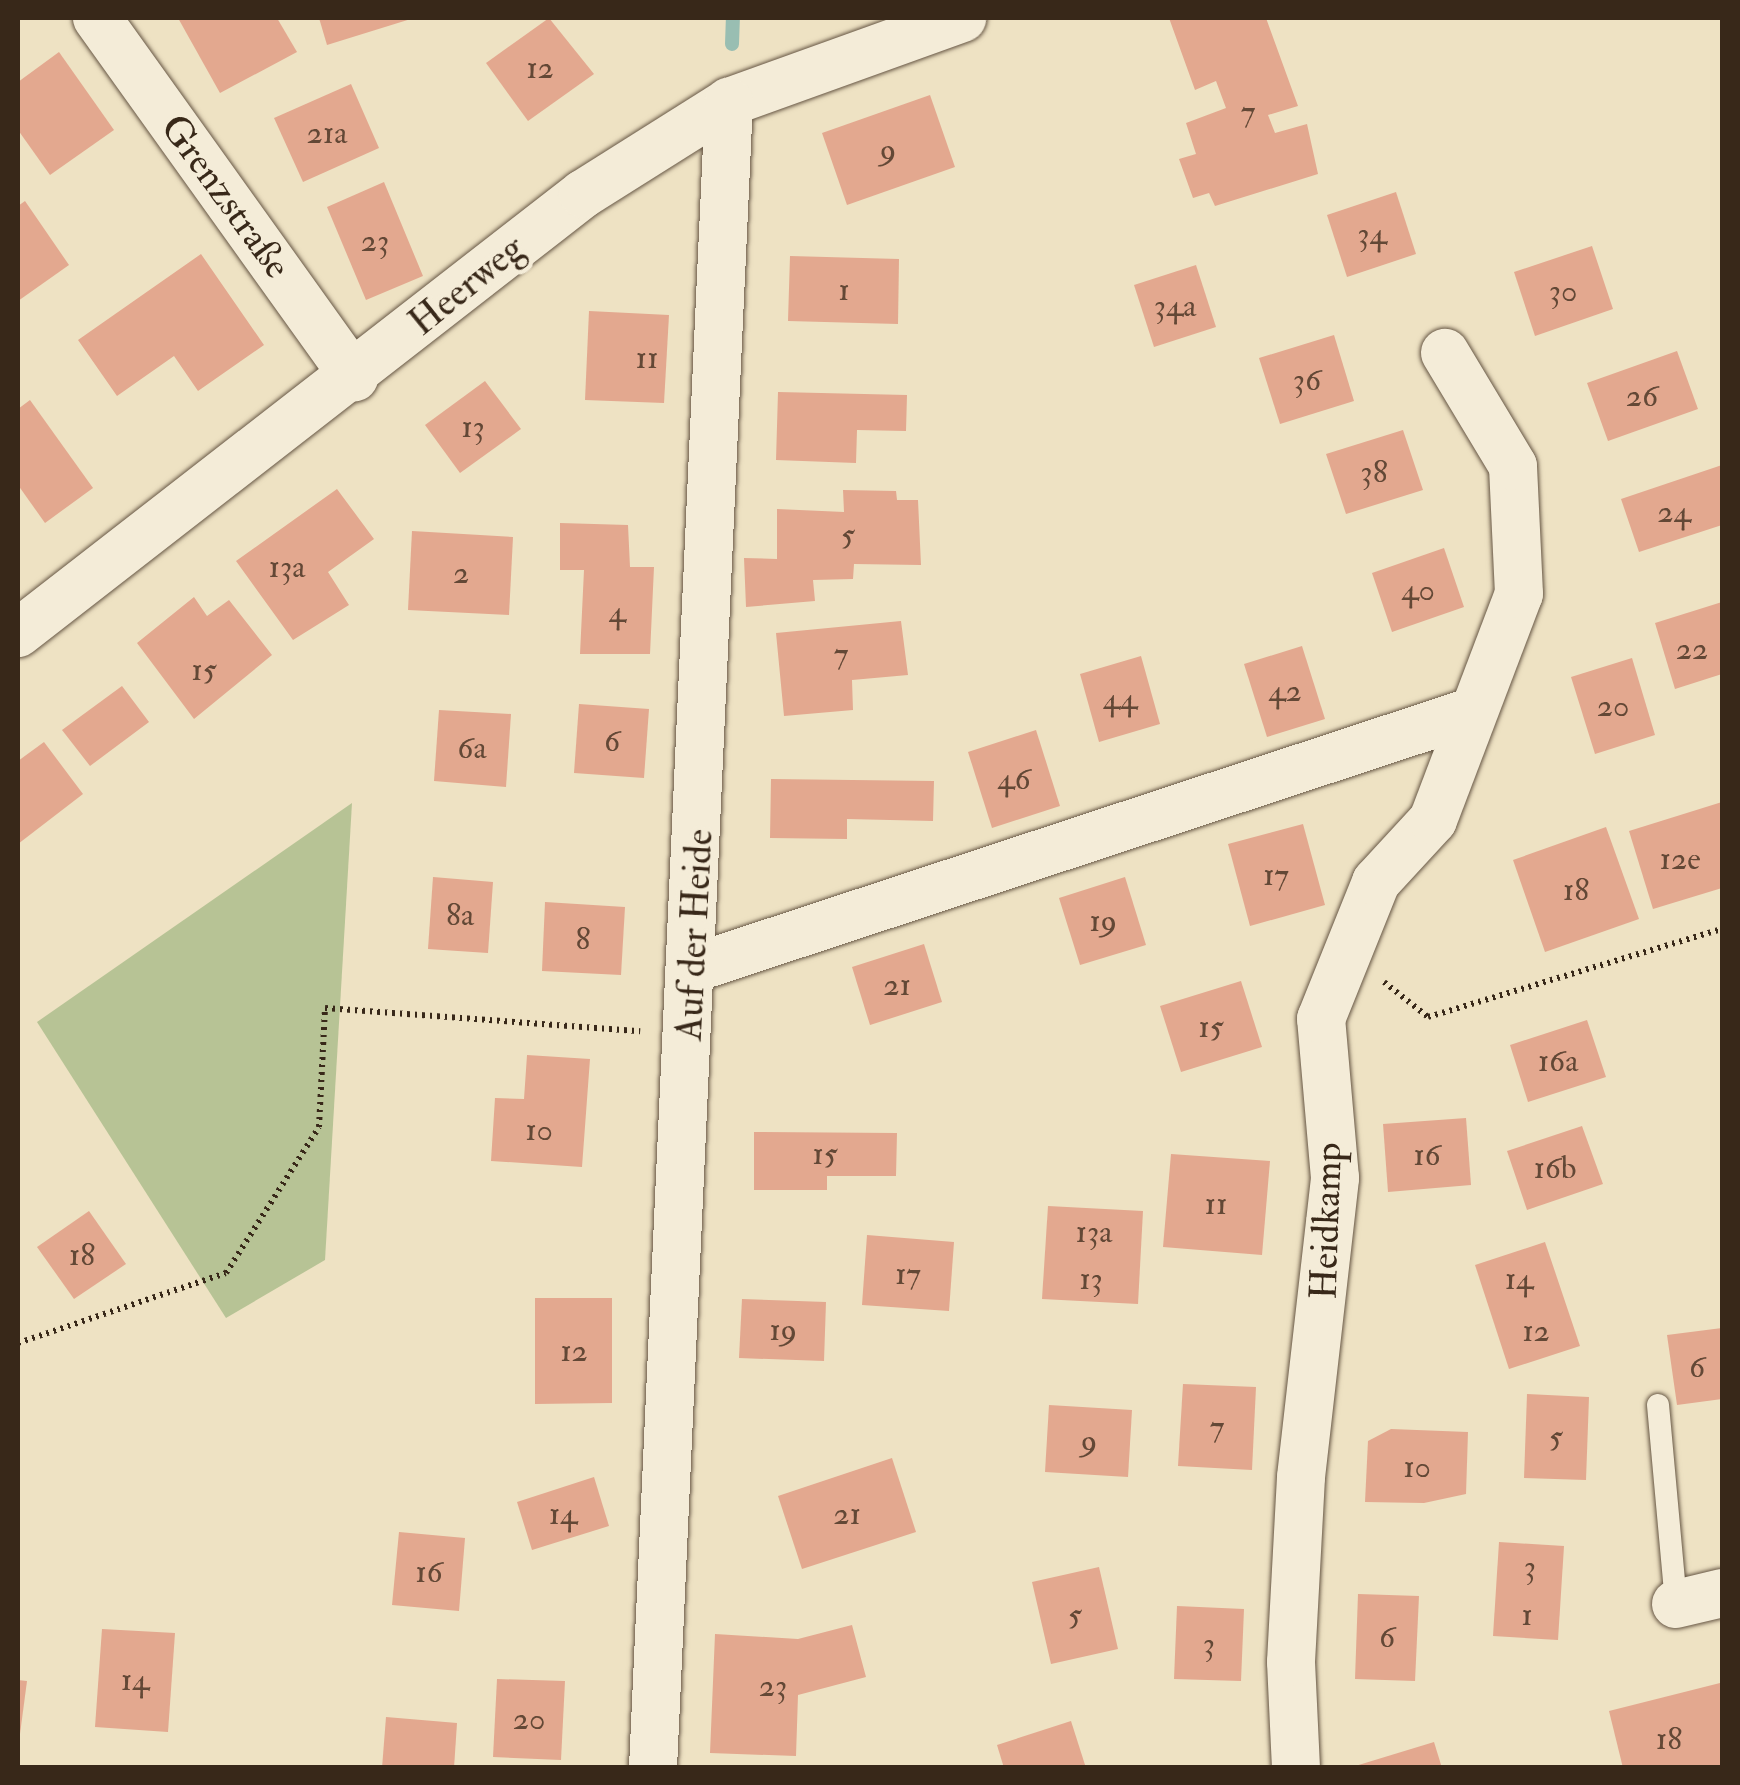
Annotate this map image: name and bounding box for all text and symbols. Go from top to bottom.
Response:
house number: 12 [526,49,554,87]
house number: 7 [1241,93,1255,131]
street label: Grenzstraße [150,106,300,288]
house number: 21a [307,114,347,152]
house number: 9 [880,131,896,169]
house number: 34 [1357,215,1387,253]
house number: 23 [361,222,389,260]
street label: Heerweg [400,226,534,346]
house number: 1 [838,271,850,309]
house number: 30 [1549,272,1577,310]
house number: 34a [1154,287,1196,325]
house number: 11 [636,339,658,377]
house number: 36 [1293,361,1321,399]
house number: 26 [1626,377,1658,415]
house number: 13 [461,408,485,446]
house number: 38 [1360,453,1388,491]
house number: 24 [1657,493,1691,531]
house number: 5 [841,516,855,554]
house number: 13a [269,548,305,586]
house number: 2 [453,554,469,592]
house number: 40 [1401,571,1435,609]
house number: 4 [608,593,626,631]
house number: 22 [1676,630,1708,668]
house number: 7 [834,635,848,673]
house number: 15 [191,651,217,689]
house number: 42 [1268,672,1302,710]
house number: 44 [1103,680,1137,718]
house number: 20 [1597,687,1629,725]
house number: 6 [604,722,620,760]
house number: 6a [457,729,487,767]
house number: 46 [997,760,1031,798]
street label: Auf der Heide [667,828,723,1042]
house number: 12e [1659,840,1701,878]
house number: 17 [1263,856,1289,894]
house number: 18 [1563,871,1589,909]
house number: 8a [446,896,474,934]
house number: 19 [1089,902,1117,940]
house number: 8 [575,920,591,958]
house number: 21 [883,966,911,1004]
house number: 15 [1198,1008,1224,1046]
house number: 16a [1538,1042,1578,1080]
house number: 10 [525,1111,553,1149]
house number: 15 [812,1135,838,1173]
house number: 16 [1413,1136,1441,1174]
street label: Heidkamp [1301,1142,1353,1300]
house number: 16b [1533,1149,1577,1187]
house number: 11 [1205,1185,1227,1223]
house number: 13a [1076,1213,1112,1251]
house number: 18 [69,1236,95,1274]
house number: 17 [895,1255,921,1293]
house number: 13 [1079,1260,1103,1298]
house number: 14 [1505,1260,1533,1298]
house number: 19 [769,1311,797,1349]
house number: 12 [1522,1312,1550,1350]
house number: 12 [560,1332,588,1370]
house number: 6 [1689,1348,1705,1386]
house number: 7 [1210,1408,1224,1446]
house number: 5 [1549,1418,1563,1456]
house number: 9 [1081,1422,1097,1460]
house number: 10 [1403,1448,1431,1486]
house number: 14 [549,1495,577,1533]
house number: 21 [833,1495,861,1533]
house number: 3 [1524,1548,1536,1586]
house number: 16 [415,1553,443,1591]
house number: 5 [1068,1596,1082,1634]
house number: 1 [1521,1596,1533,1634]
house number: 6 [1379,1618,1395,1656]
house number: 3 [1203,1625,1215,1663]
house number: 14 [121,1661,149,1699]
house number: 23 [759,1667,787,1705]
house number: 20 [513,1700,545,1738]
house number: 18 [1656,1720,1682,1758]

